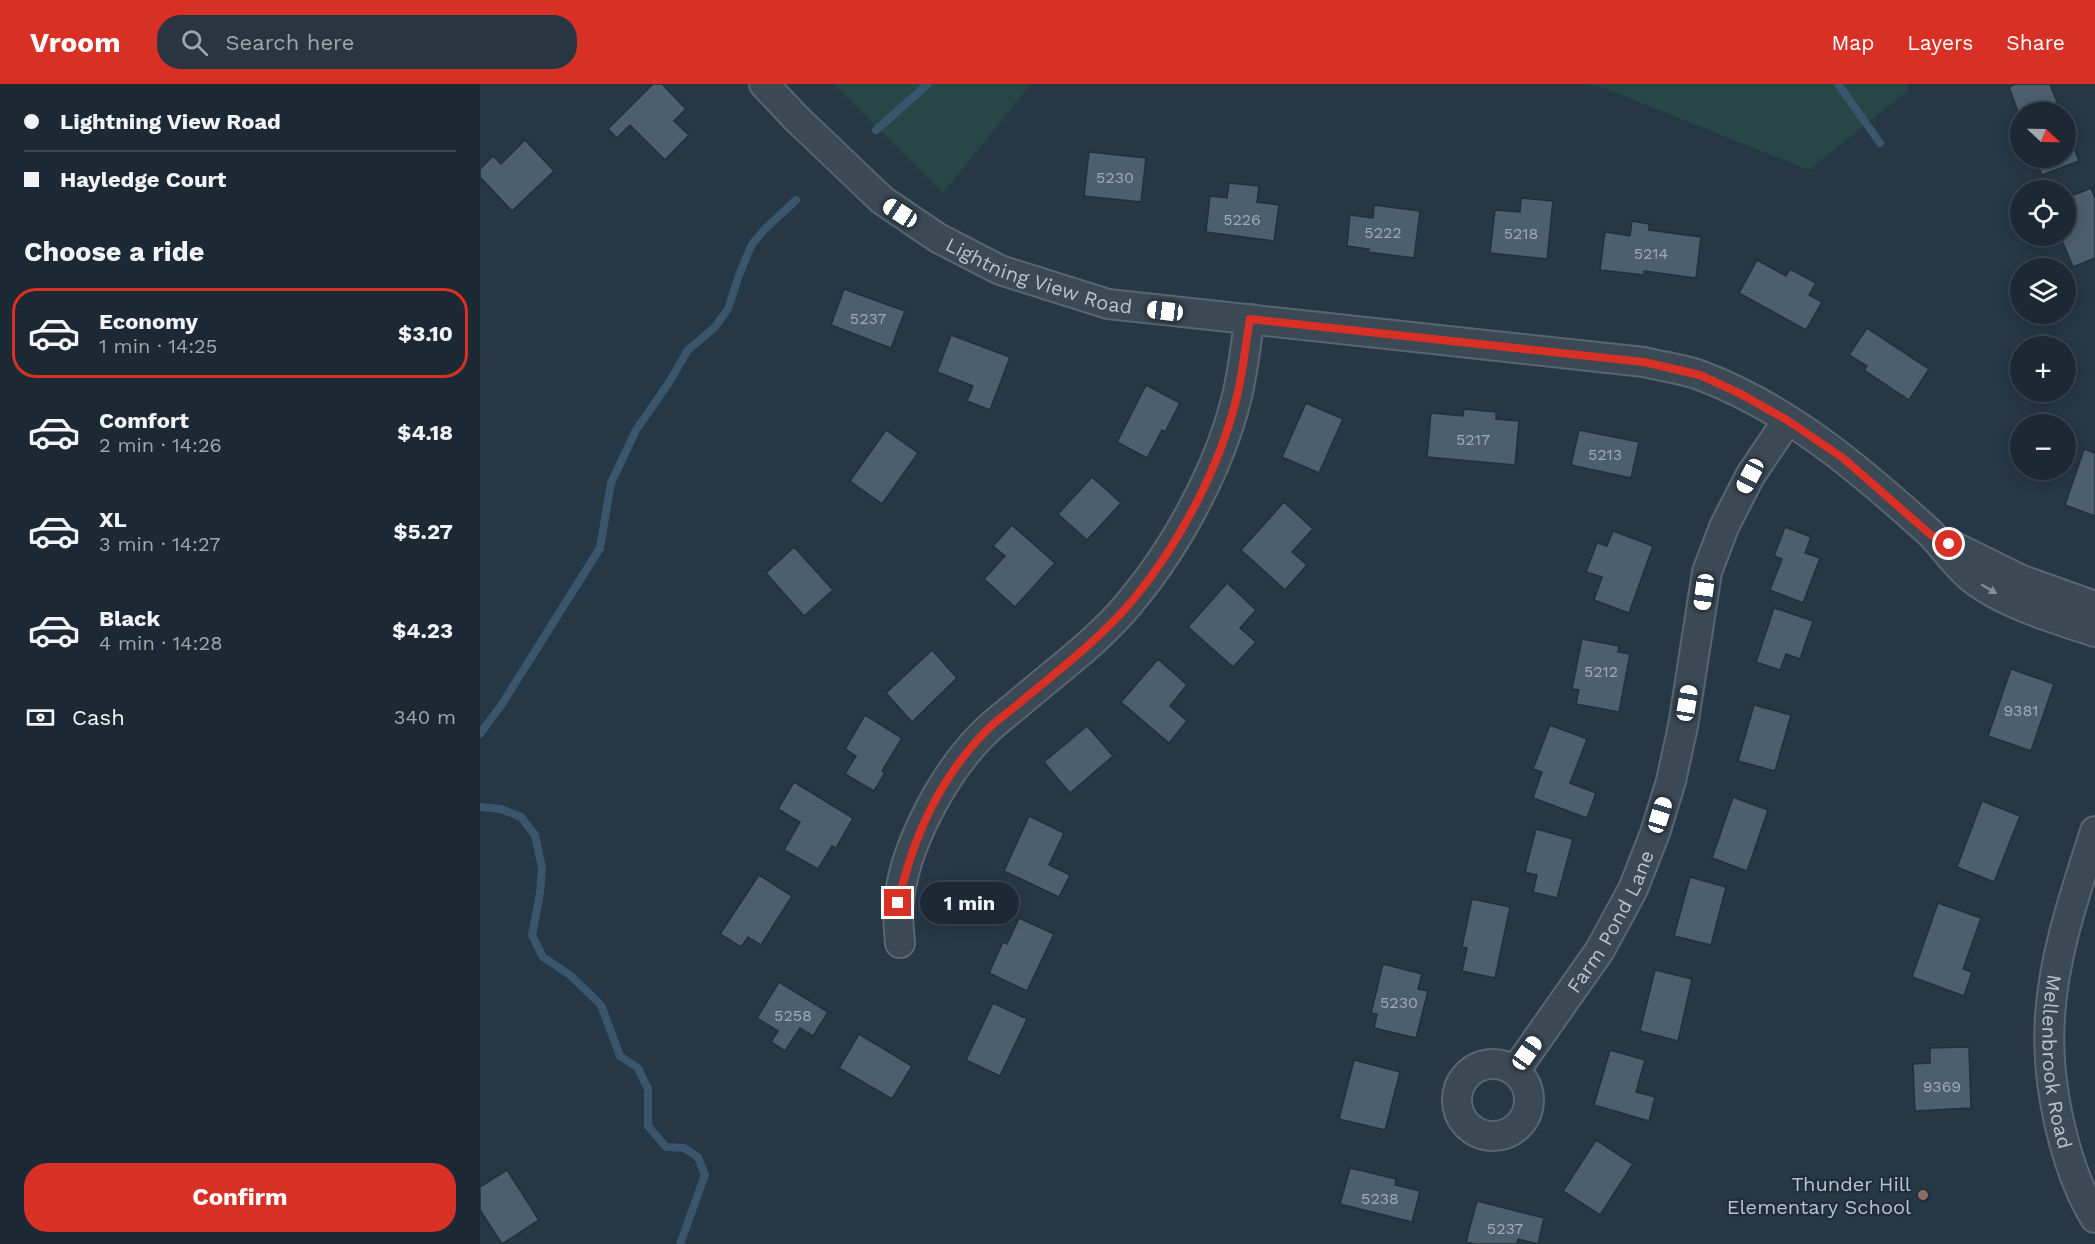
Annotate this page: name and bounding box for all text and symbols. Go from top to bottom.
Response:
search box [157,15,577,69]
text: Vroom [30,26,121,59]
icon: search [178,26,211,59]
text: Search here [226,30,354,55]
text: Map [1831,30,1874,55]
text: Layers [1907,30,1973,55]
text: Share [2006,30,2065,55]
north arrow [2010,102,2076,168]
map controls [2010,102,2076,480]
text: Lightning View Road [60,109,281,134]
text: Hayledge Court [60,167,226,192]
house number: 5230 [1096,168,1134,187]
button: locate [2010,180,2076,246]
car [880,196,920,230]
house number: 5226 [1223,210,1261,229]
house number: 5222 [1364,223,1402,242]
house number: 5218 [1504,224,1538,243]
street label: Lightning View Road [942,232,1133,319]
text: Choose a ride [24,236,204,268]
house number: 5214 [1634,244,1669,263]
button: layers [2010,258,2076,324]
car [1146,300,1184,322]
icon: car [27,306,81,360]
text: Economy [99,309,198,334]
house number: 5237 [850,309,886,328]
text: $3.10 [398,321,453,346]
text: 1 min · 14:25 [99,334,217,358]
button: + [2010,336,2076,402]
icon: car [27,405,81,459]
text: Comfort [99,408,189,433]
button: − [2010,414,2076,480]
text: $4.18 [397,420,453,445]
house number: 5217 [1456,430,1490,449]
text: 2 min · 14:26 [99,433,222,457]
house number: 5213 [1588,445,1622,464]
car [1734,456,1766,496]
icon: car [27,504,81,558]
text: XL [99,507,127,532]
text: $5.27 [394,519,453,544]
route start [1935,530,1962,557]
text: 3 min · 14:27 [99,532,220,556]
car [1693,573,1715,611]
one-way arrow [1981,584,1998,594]
icon: car [27,603,81,657]
text: Black [99,606,160,631]
text: $4.23 [392,618,453,643]
text: 4 min · 14:28 [99,631,222,655]
house number: 5212 [1584,662,1618,681]
car [1675,684,1699,722]
icon: cash [24,701,57,734]
house number: 9381 [2004,701,2038,720]
text: Cash [72,705,125,730]
text: 340 m [394,705,456,729]
car [1646,795,1674,835]
street label: Farm Pond Lane [1562,847,1659,998]
callout: 1 min [919,882,1018,924]
route end [884,889,911,916]
text: 1 min [944,891,995,915]
street label: Mellenbrook Road [2037,973,2077,1151]
house number: 5230 [1380,993,1418,1012]
house number: 5258 [774,1006,812,1025]
car [1509,1033,1545,1073]
house number: 9369 [1923,1077,1961,1096]
button: Confirm [24,1163,456,1232]
place label: Thunder Hill Elementary School [1727,1172,1911,1219]
marker: Thunder Hill Elementary School [1916,1188,1930,1202]
house number: 5238 [1361,1189,1399,1208]
house number: 5237 [1487,1219,1523,1238]

